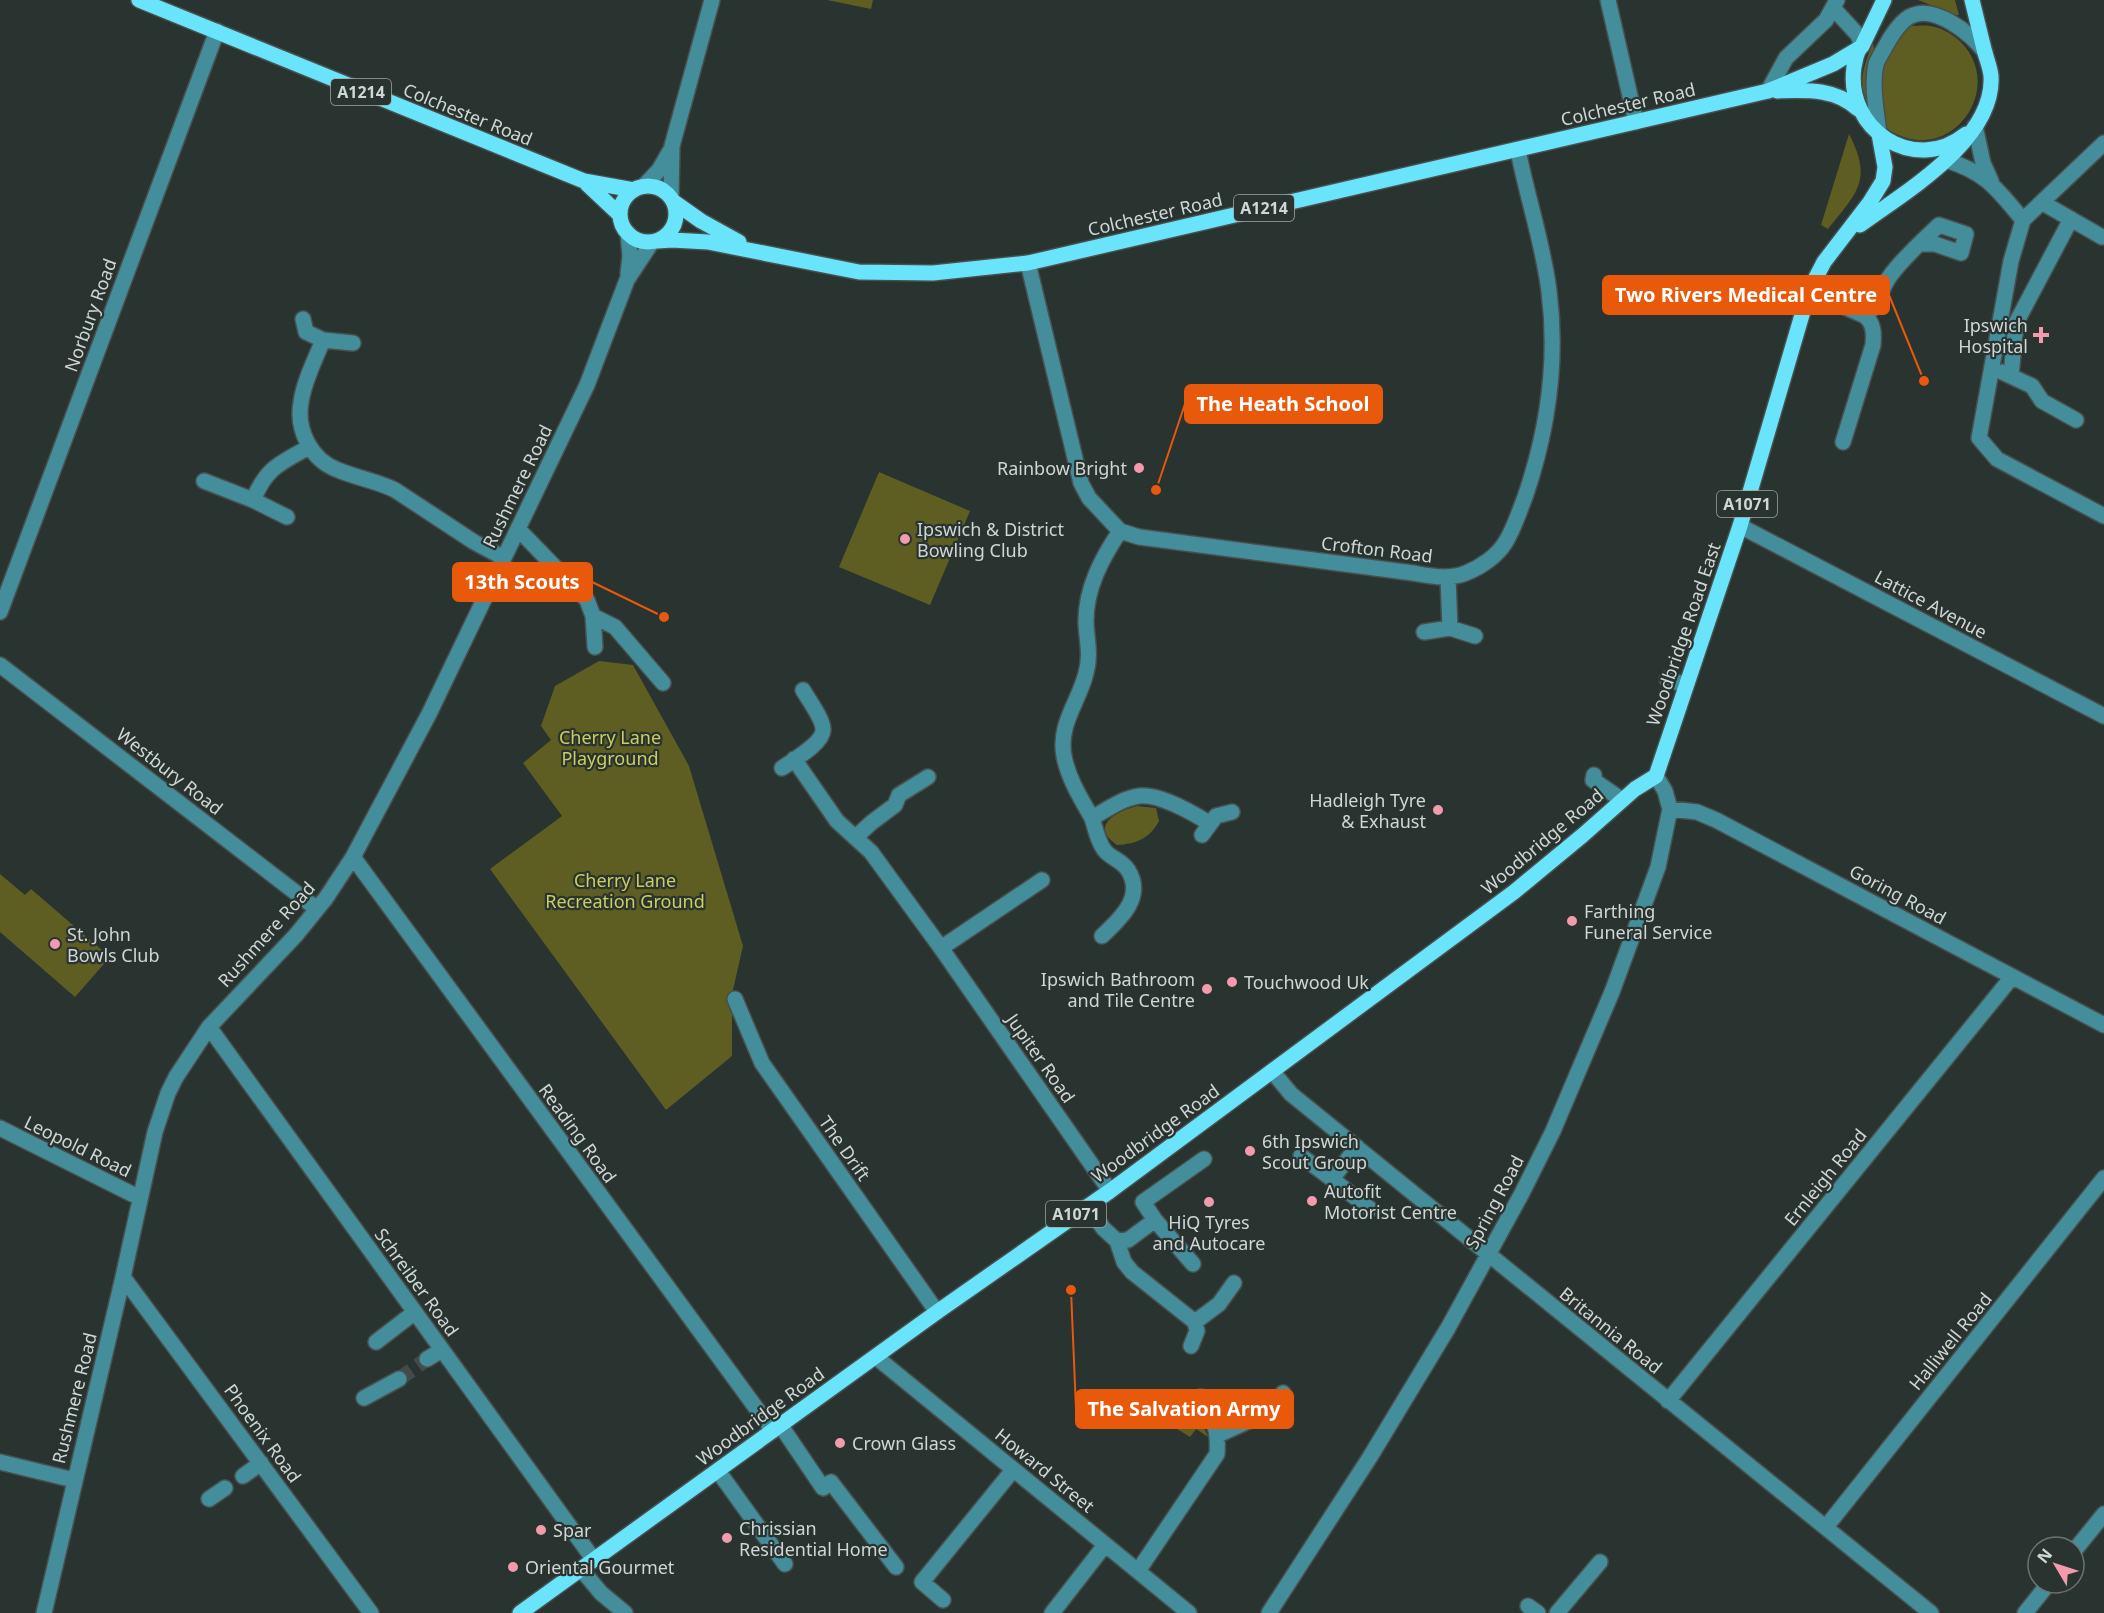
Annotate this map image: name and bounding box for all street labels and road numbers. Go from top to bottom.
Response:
street label: Colchester Road [400,77,536,151]
street label: Colchester Road [1558,77,1698,131]
road number: A1214 [331,79,391,105]
street label: Colchester Road [1085,187,1225,241]
road number: A1214 [1234,195,1294,221]
street label: Norbury Road [58,255,122,375]
street label: Rushmere Road [477,420,557,552]
road number: A1071 [1717,491,1777,517]
street label: Crofton Road [1320,530,1434,568]
street label: Woodbridge Road East [1640,539,1726,729]
street label: Lattice Avenue [1871,564,1991,644]
street label: Westbury Road [112,722,228,820]
street label: Woodbridge Road [1476,783,1608,899]
street label: Goring Road [1845,858,1951,930]
street label: Rushmere Road [212,876,320,992]
street label: Jupiter Road [1000,1007,1081,1107]
street label: Reading Road [534,1078,622,1188]
street label: Woodbridge Road [1086,1078,1224,1188]
street label: Leopold Road [21,1110,135,1182]
street label: The Drift [814,1111,876,1186]
street label: Ernleigh Road [1779,1124,1871,1230]
street label: Spring Road [1459,1151,1529,1253]
road number: A1071 [1046,1201,1106,1227]
street label: Schreiber Road [370,1223,464,1341]
street label: Britannia Road [1555,1281,1667,1379]
street label: Halliwell Road [1903,1287,1997,1395]
street label: Rushmere Road [46,1330,102,1466]
street label: Woodbridge Road [691,1361,829,1471]
street label: Phoenix Road [219,1379,307,1487]
street label: Howard Street [990,1423,1100,1518]

